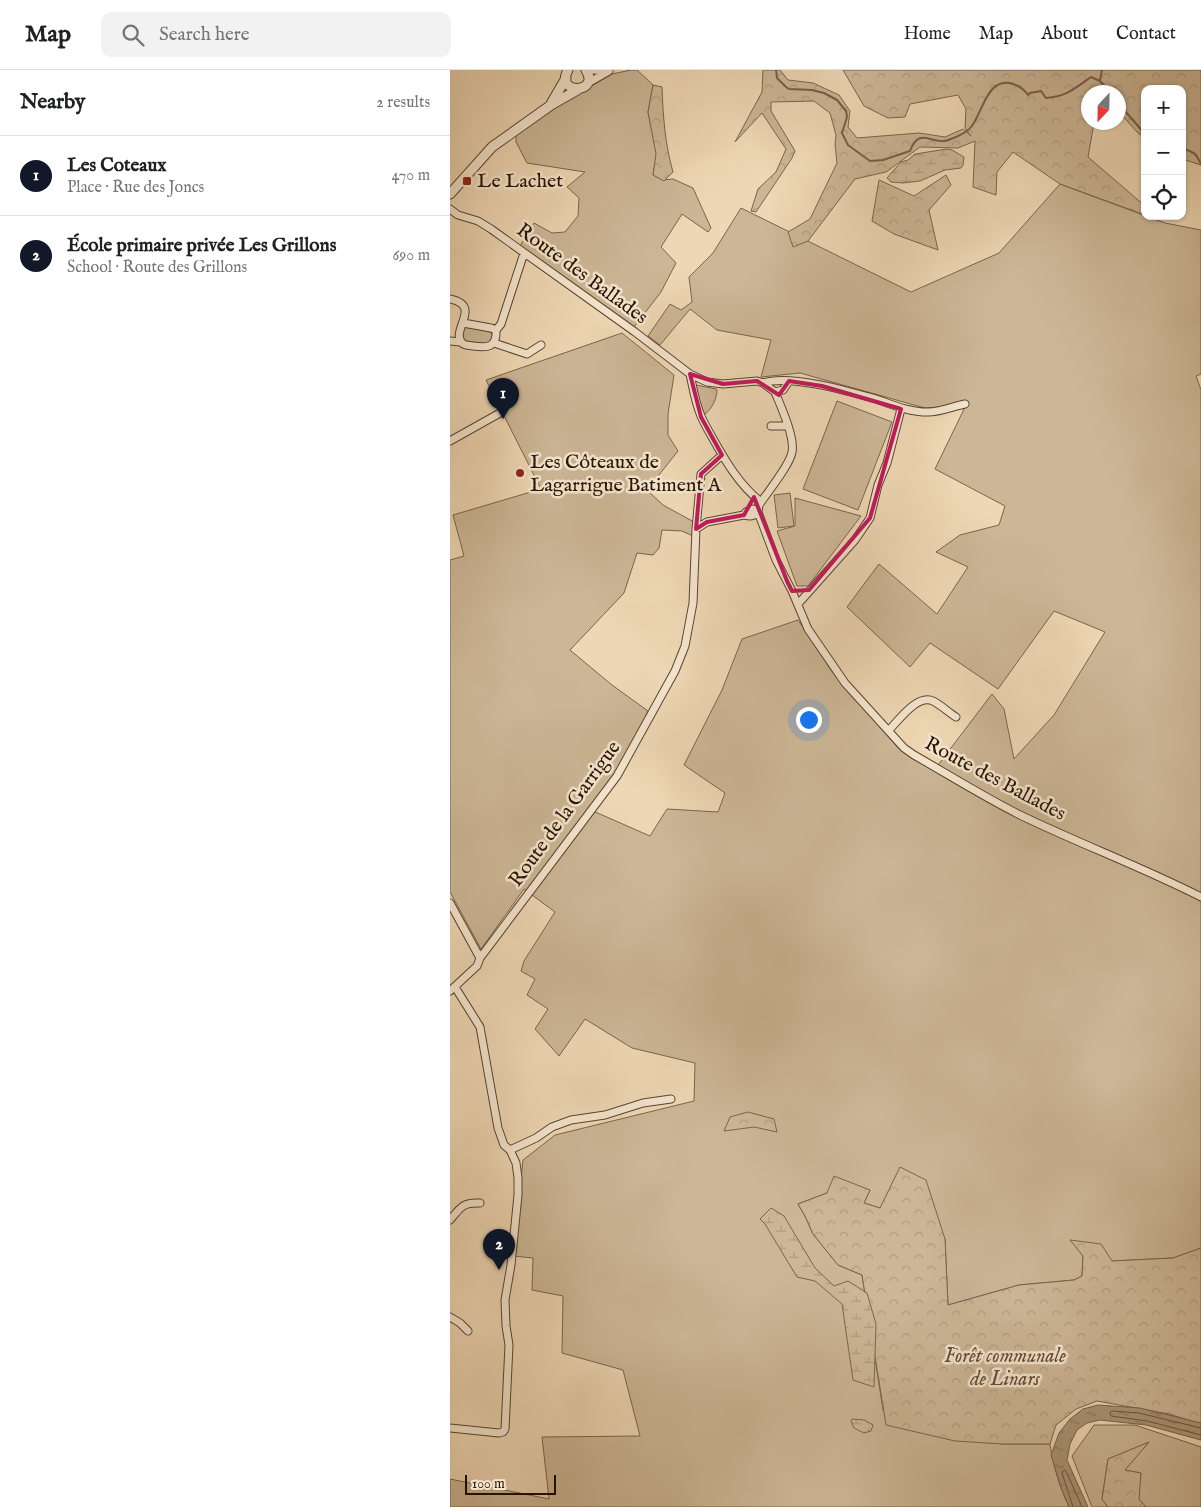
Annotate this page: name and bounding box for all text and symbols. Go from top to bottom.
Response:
search box [101,12,451,57]
text: Map [25,19,71,50]
icon: search [119,21,147,49]
text: Search here [159,23,250,47]
text: Home [904,23,951,46]
text: Map [979,23,1013,46]
text: About [1041,23,1088,46]
text: Contact [1116,23,1176,46]
north arrow [1081,85,1126,130]
map controls [1141,85,1186,220]
button: + [1141,85,1186,130]
text: Nearby [20,89,85,116]
text: 2 results [376,93,430,113]
button: − [1141,130,1186,175]
text: Les Coteaux [67,154,167,178]
text: 1 [33,166,39,186]
text: 470 m [391,166,430,186]
place label: Le Lachet [477,169,563,194]
marker: Le Lachet [461,175,473,187]
button: locate [1141,175,1186,220]
text: Place · Rue des Joncs [67,178,204,198]
street label: Route des Ballades [511,218,653,330]
text: École primaire privée Les Grillons [67,234,336,258]
text: 2 [32,246,40,266]
text: 690 m [393,246,430,266]
text: School · Route des Grillons [67,258,247,278]
pin: 1 [487,378,519,419]
place label: Les Côteaux de Lagarrigue Batiment A [530,450,722,498]
marker: Les Côteaux de Lagarrigue Batiment A [514,467,526,479]
your location [796,707,822,733]
street label: Route des Ballades [920,731,1070,827]
street label: Route de la Garrigue [504,736,626,892]
pin: 2 [483,1229,515,1270]
park label: Forêt communale de Linars [944,1344,1066,1392]
scale bar [465,1472,556,1495]
text: 100 m [472,1475,505,1493]

